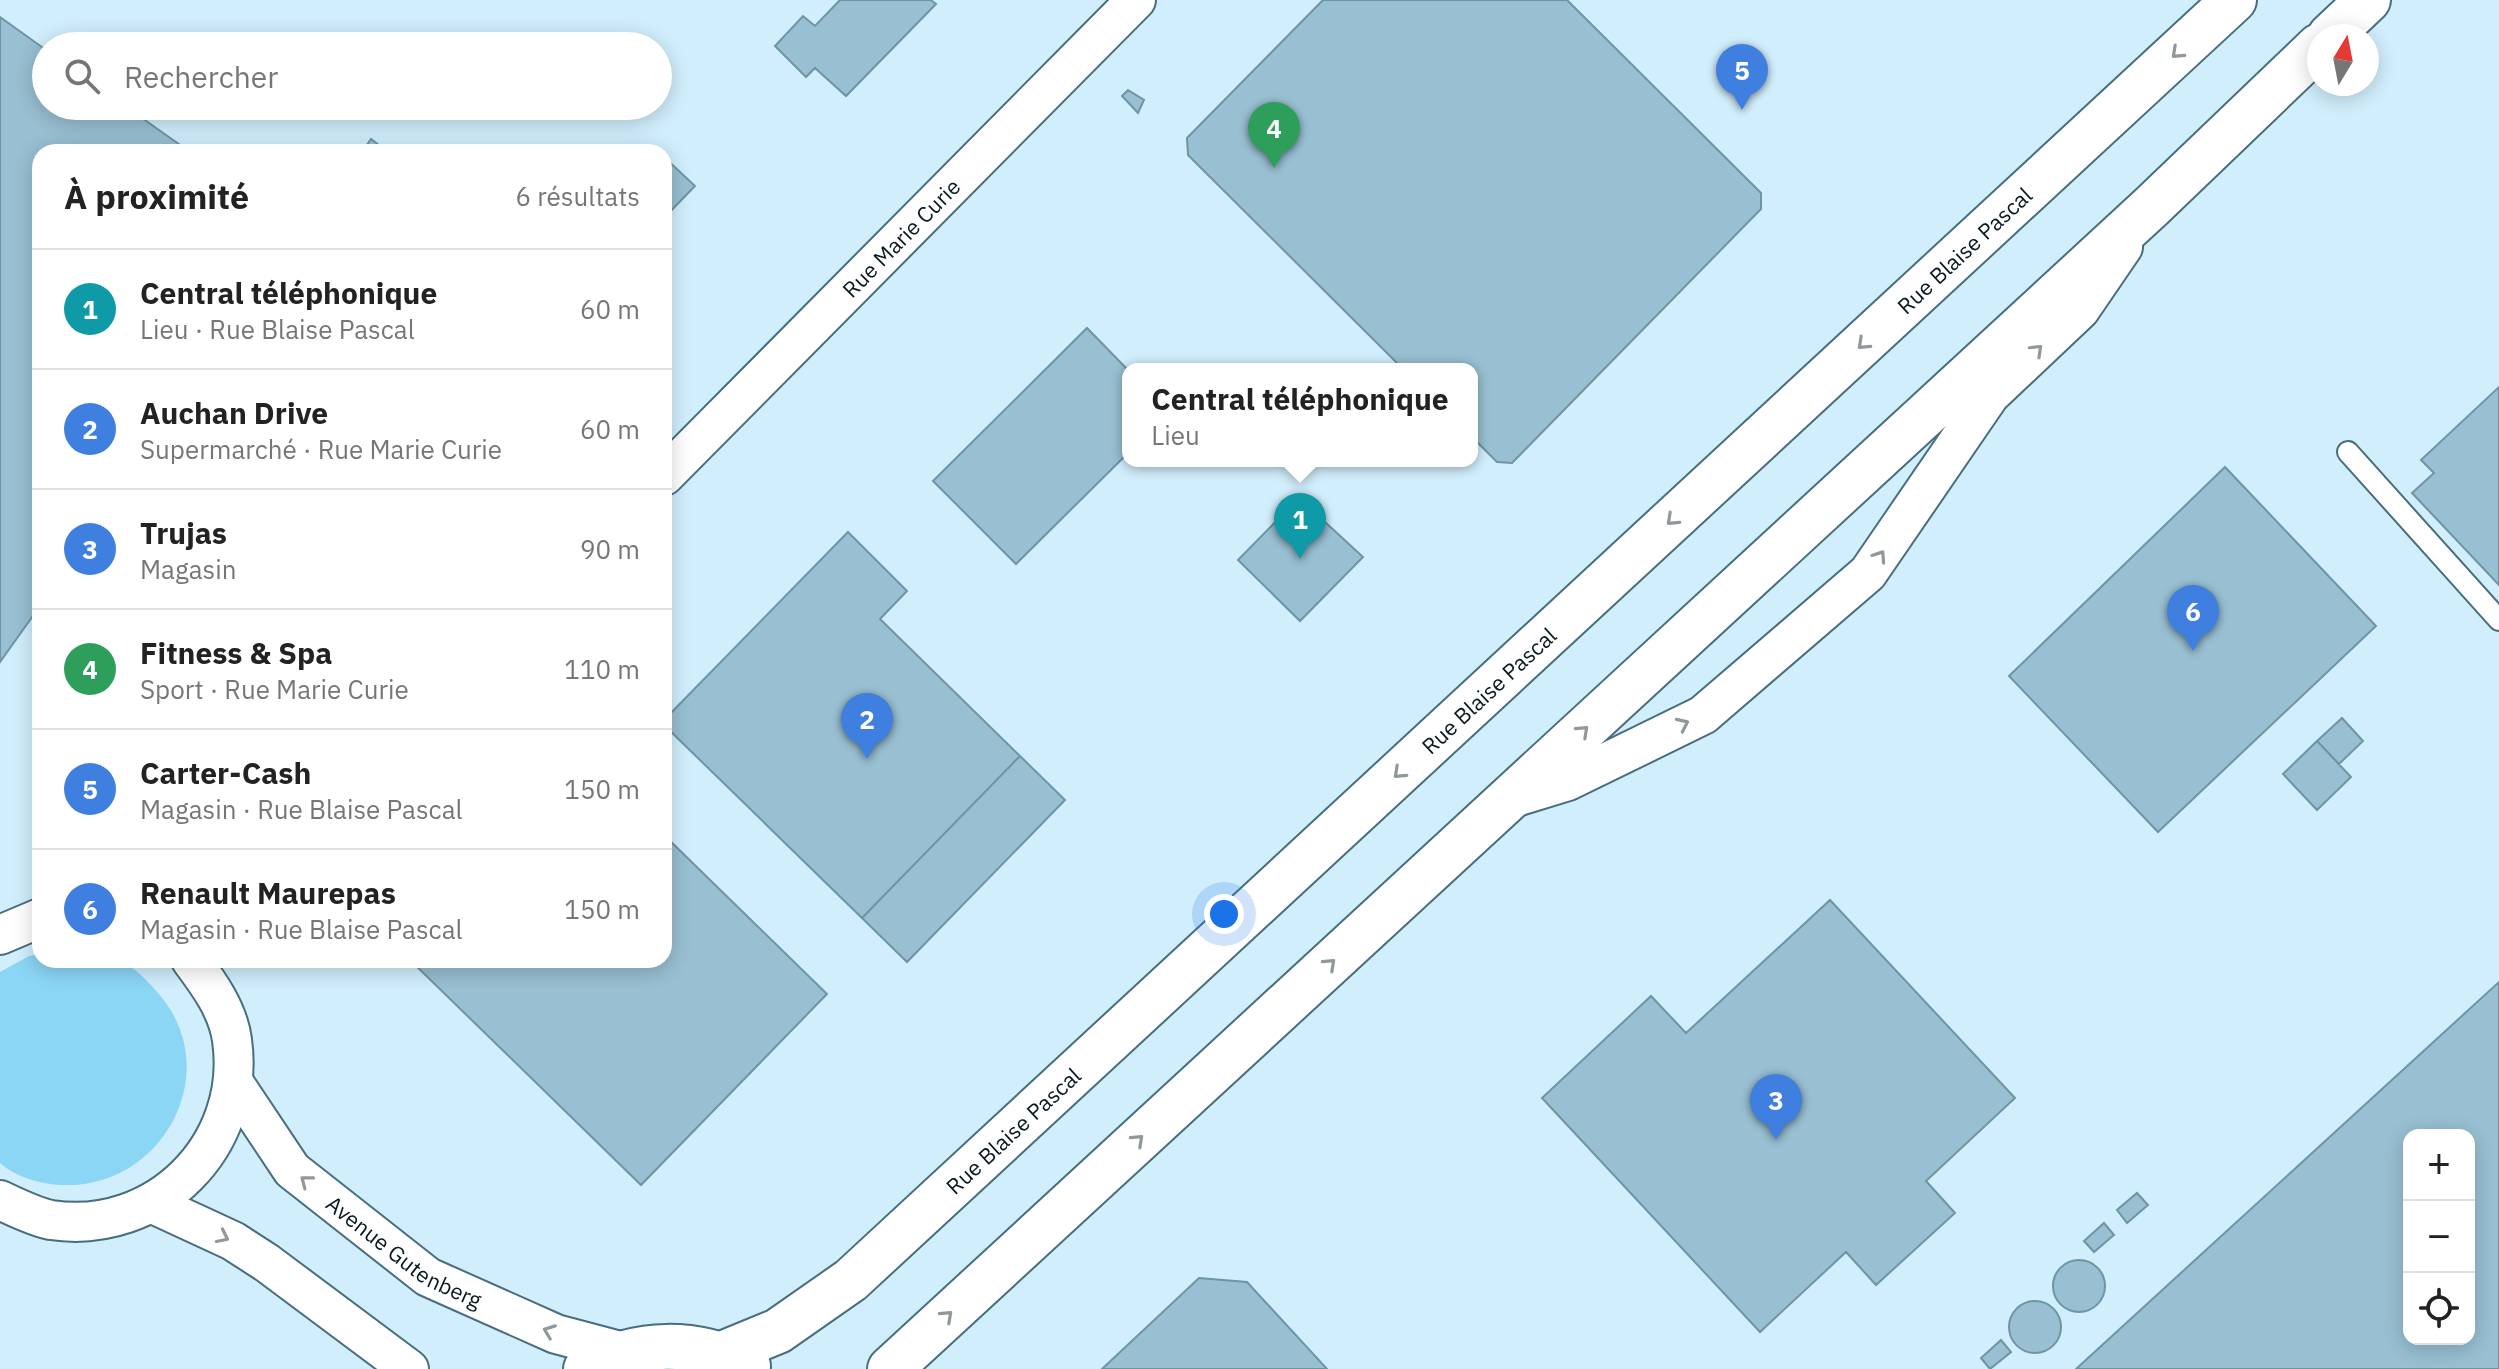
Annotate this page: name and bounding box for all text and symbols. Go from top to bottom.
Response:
north arrow [2307,24,2379,96]
search box [32,32,672,120]
one-way arrow [2172,43,2186,58]
pin: 5 [1716,44,1768,110]
icon: search [60,54,104,98]
text: Rechercher [124,57,278,96]
pin: 4 [1248,102,1300,168]
street label: Rue Marie Curie [835,172,966,303]
text: À proximité [64,174,249,218]
text: 6 résultats [515,179,640,213]
street label: Rue Blaise Pascal [1890,180,2038,320]
text: Central téléphonique [140,273,437,312]
text: 1 [82,292,98,326]
text: 60 m [580,292,640,326]
text: Lieu · Rue Blaise Pascal [140,312,415,346]
one-way arrow [1858,334,1872,349]
one-way arrow [2028,345,2042,359]
popup [1122,363,1478,467]
text: Central téléphonique [1151,379,1449,418]
text: Auchan Drive [140,393,328,432]
text: 2 [82,412,98,446]
text: 60 m [580,412,640,446]
text: Lieu [1151,418,1200,452]
text: Supermarché · Rue Marie Curie [140,432,502,466]
pin: 1 [1274,493,1326,559]
one-way arrow [1667,511,1682,525]
text: Trujas [140,513,227,552]
text: 3 [82,532,98,566]
text: 90 m [580,532,640,566]
one-way arrow [1870,550,1885,564]
text: Magasin [140,552,236,586]
pin: 6 [2167,585,2219,651]
street label: Rue Blaise Pascal [1415,620,1562,760]
text: Fitness & Spa [140,633,332,672]
text: 4 [82,652,98,686]
text: 110 m [564,652,640,686]
text: Sport · Rue Marie Curie [140,672,409,706]
pin: 2 [841,693,893,759]
one-way arrow [1675,718,1690,734]
one-way arrow [1574,726,1588,741]
text: Carter-Cash [140,753,311,792]
one-way arrow [1394,764,1409,778]
text: 5 [82,772,98,806]
text: 150 m [564,772,640,806]
text: Magasin · Rue Blaise Pascal [140,792,463,826]
text: Renault Maurepas [140,873,396,912]
text: 6 [82,892,98,926]
text: 150 m [564,892,640,926]
your location [1204,894,1244,934]
text: Magasin · Rue Blaise Pascal [140,912,463,946]
one-way arrow [1320,960,1335,974]
street label: Rue Blaise Pascal [939,1061,1086,1200]
pin: 3 [1750,1074,1802,1140]
map controls [2403,1129,2475,1345]
button: + [2403,1129,2475,1201]
one-way arrow [1129,1136,1144,1150]
one-way arrow [300,1176,315,1190]
street label: Avenue Gutenberg [321,1188,487,1314]
button: − [2403,1201,2475,1273]
one-way arrow [215,1227,230,1243]
button: locate [2403,1273,2475,1345]
one-way arrow [938,1311,952,1326]
one-way arrow [543,1324,557,1341]

